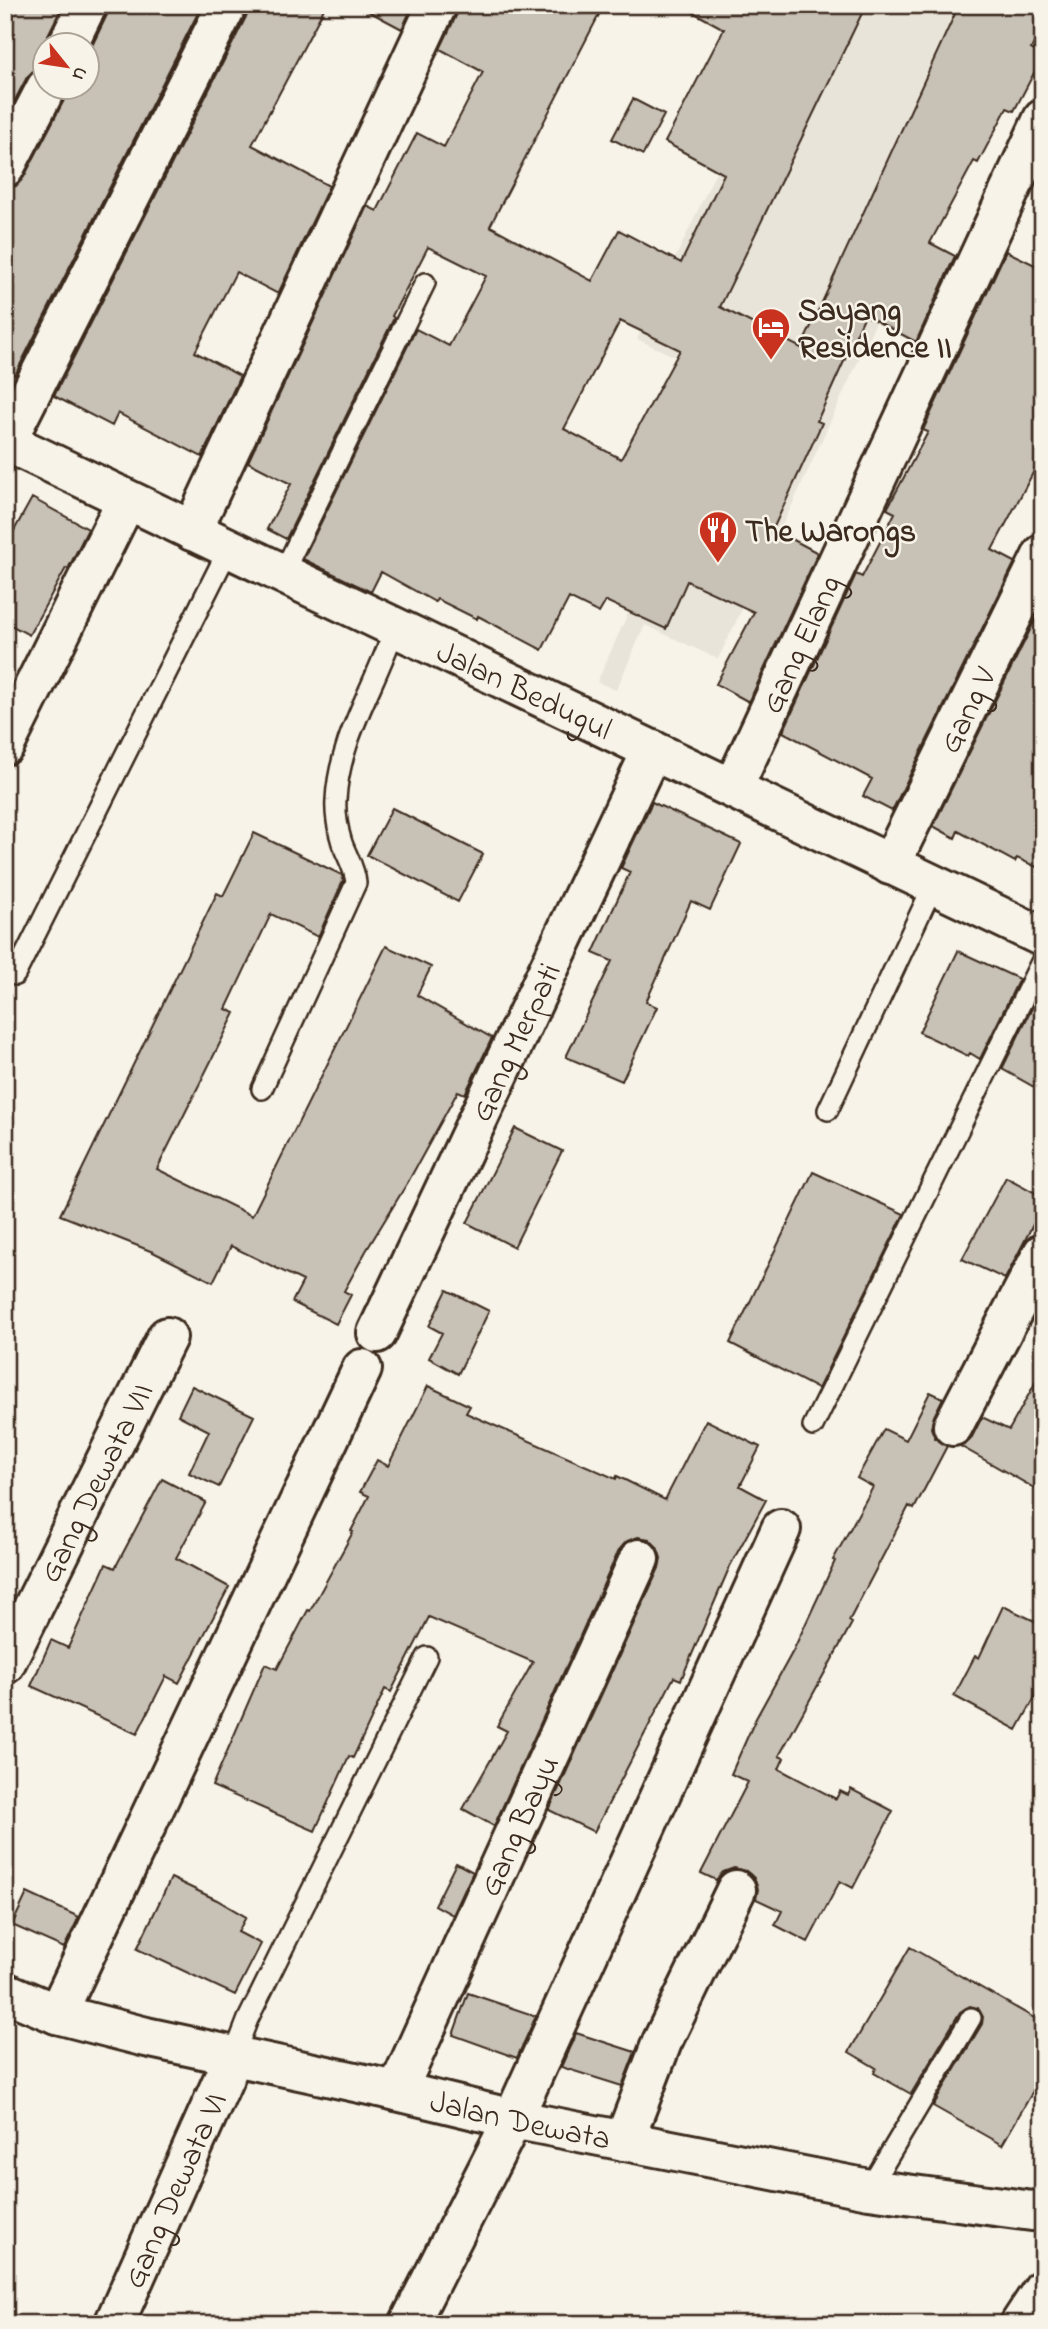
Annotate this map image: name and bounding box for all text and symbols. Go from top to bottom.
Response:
north arrow [32,32,102,102]
text: U [64,61,93,85]
place label: Sayang Residence II [798,289,952,373]
hotel icon: Sayang Residence II [750,306,792,361]
restaurant icon: The Warongs [697,509,739,564]
place label: The Warongs [745,510,916,558]
street label: Gang Elang [751,568,855,722]
street label: Jalan Bedugul [428,630,619,755]
street label: Gang V [928,659,1011,762]
street label: Gang Merpati [460,956,575,1130]
street label: Gang Dewata VII [29,1376,168,1592]
street label: Gang Bayu [469,1748,574,1905]
street label: Jalan Dewata [425,2080,614,2165]
street label: Gang Dewata VI [113,2086,241,2297]

